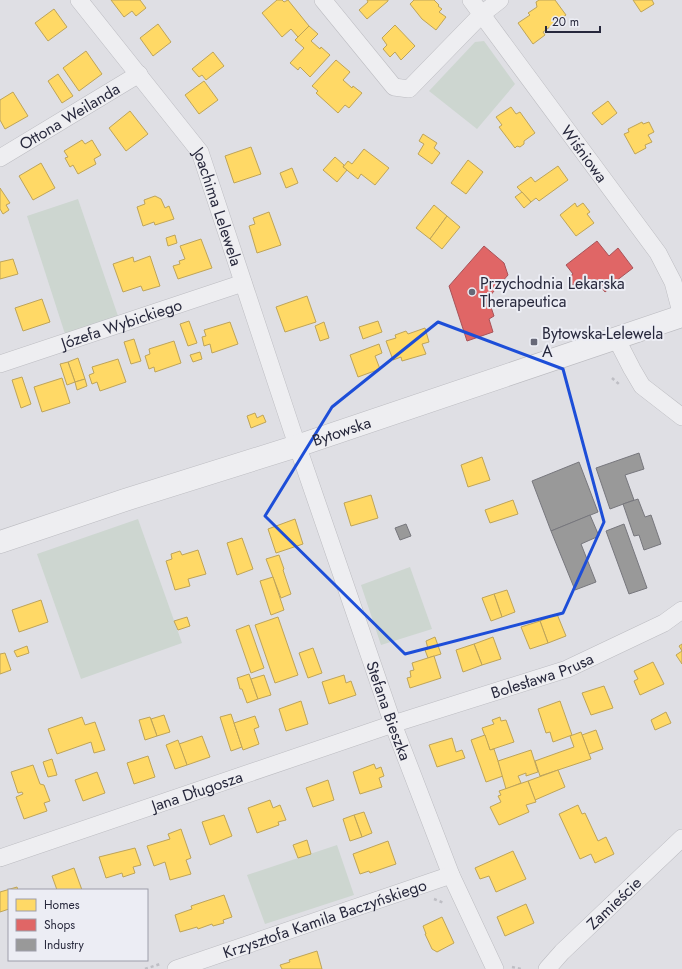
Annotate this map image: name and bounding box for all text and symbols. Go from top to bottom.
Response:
scale bar [546,8,600,34]
text: 20 m [552,13,579,31]
street label: Ottona Weilanda [15,77,124,155]
street label: Wiśniowa [556,120,613,187]
street label: Joachima Lelewela [187,140,248,269]
place label: Przychodnia Lekarska Therapeutica [480,272,625,313]
marker: Przychodnia Lekarska Therapeutica [467,287,477,297]
street label: Józefa Wybickiego [56,293,185,355]
place label: Bytowska-Lelewela A [542,322,663,363]
marker: Bytowska-Lelewela A [529,337,539,347]
street label: Bytowska [309,410,374,452]
street label: Bolesława Prusa [488,647,597,704]
street label: Stefana Bieszka [361,658,417,764]
street label: Jana Długosza [146,765,245,818]
street label: Zamieście [581,871,646,935]
street label: Krzysztofa Kamila Baczyńskiego [220,873,430,964]
legend [8,889,148,961]
text: Homes [44,896,80,914]
text: Shops [44,916,75,934]
text: Industry [44,936,85,954]

